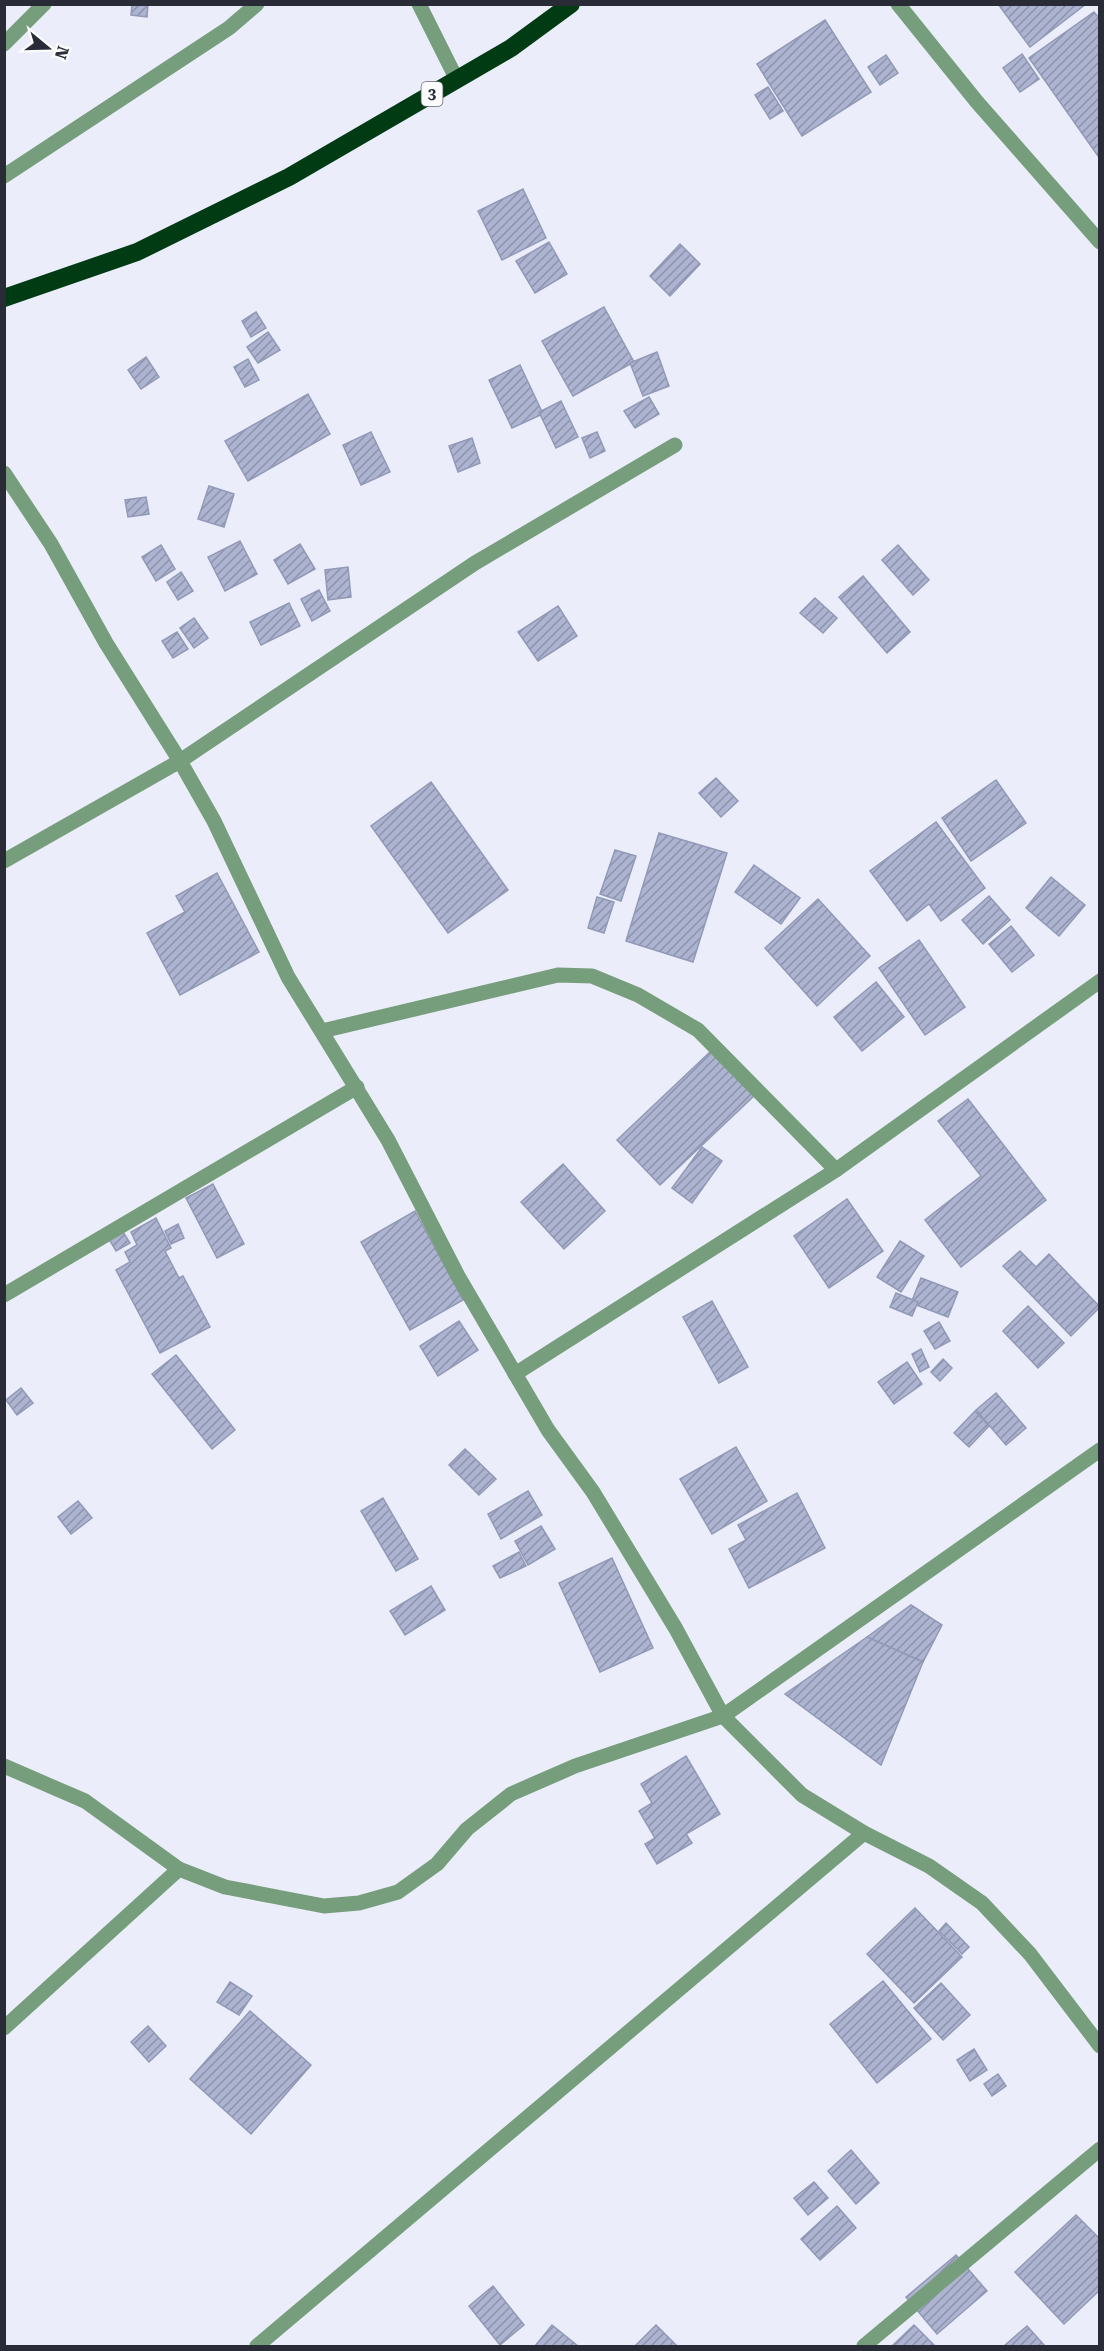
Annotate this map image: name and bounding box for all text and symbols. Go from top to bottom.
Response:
north arrow [18,18,78,78]
text: N [51,44,73,62]
road number: 3 [422,82,442,106]

